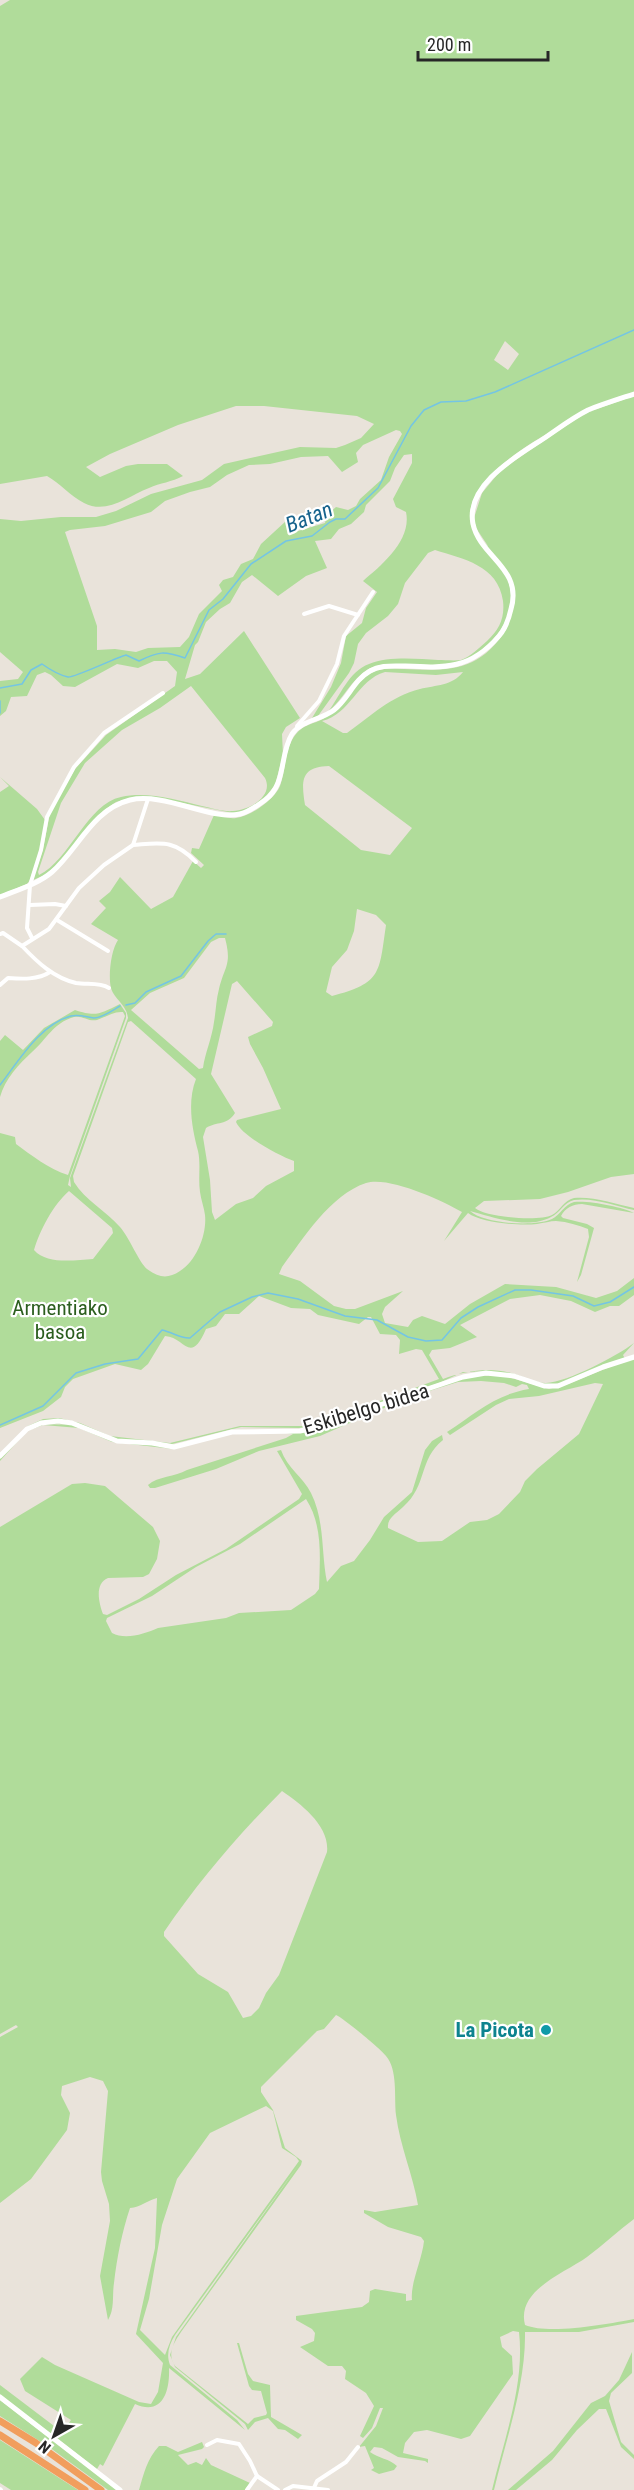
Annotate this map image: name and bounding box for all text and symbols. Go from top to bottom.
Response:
scale bar [418,24,548,62]
text: 200 m [427,34,471,55]
water label: Batan [282,496,336,538]
park label: Armentiako basoa [12,1296,108,1344]
street label: Eskibelgo bidea [300,1378,432,1440]
place label: La Picota [456,2018,534,2042]
marker: La Picota [539,2023,553,2037]
north arrow [24,2406,84,2466]
text: N [35,2437,55,2458]

